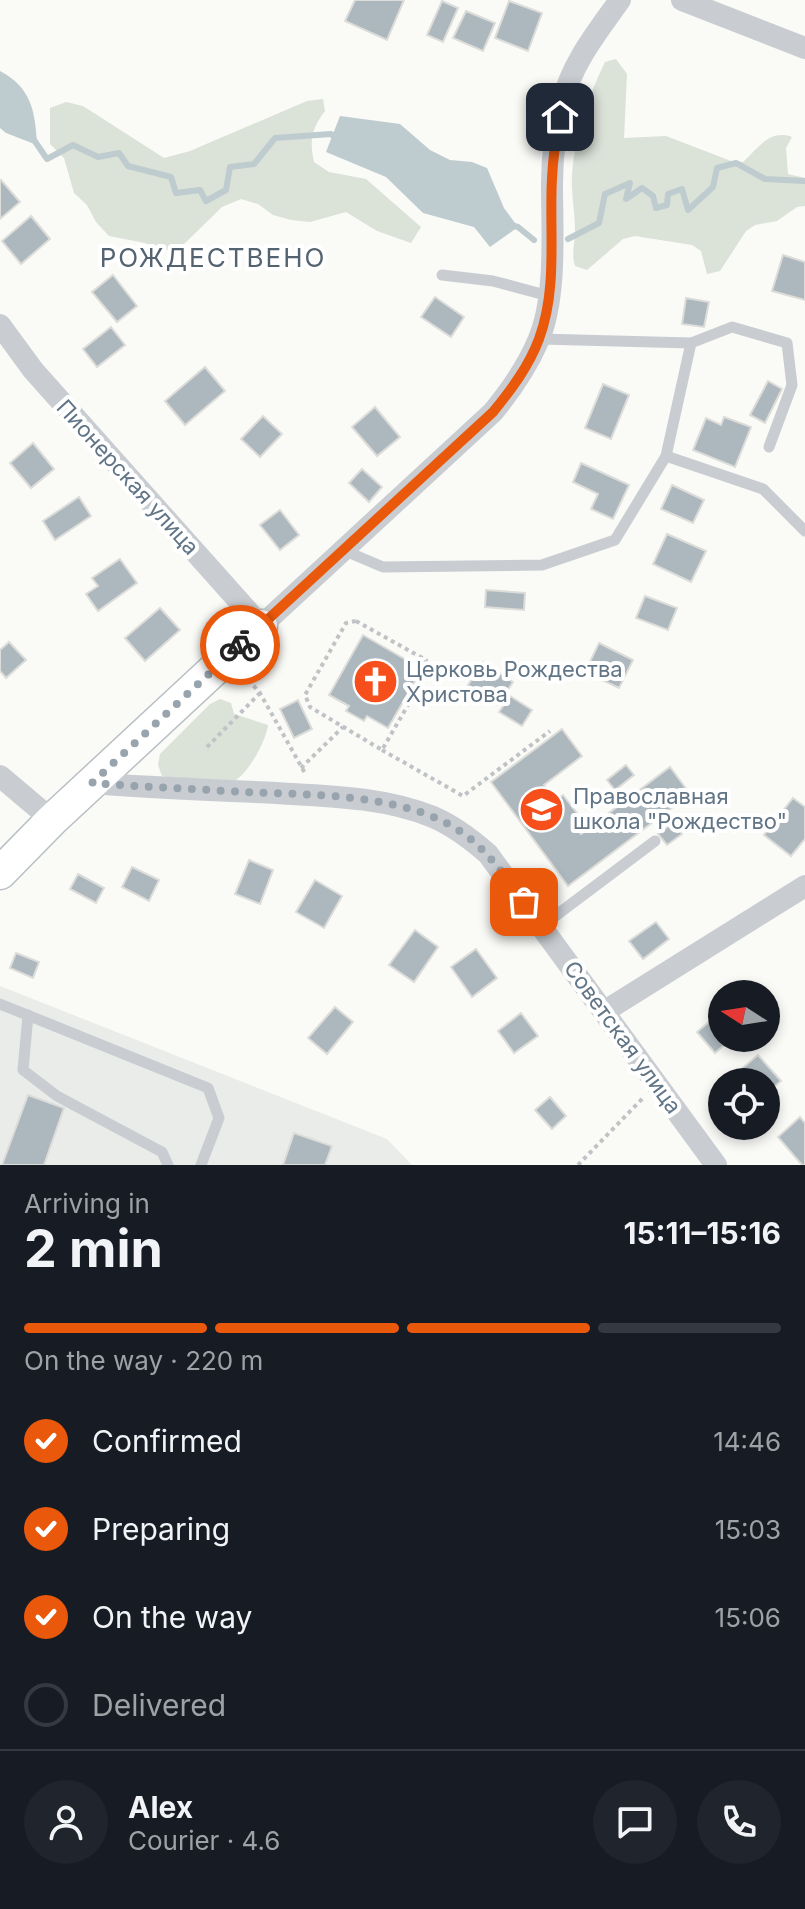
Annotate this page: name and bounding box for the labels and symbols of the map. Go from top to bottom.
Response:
pin [526,83,594,151]
district label: РОЖДЕСТВЕНО [100,242,326,273]
street label: Пионерская улица [52,394,204,560]
courier [200,605,280,685]
place label: Церковь Рождества Христова [406,656,623,707]
church icon: Церковь Рождества Христова [351,658,399,706]
place label: Православная школа "Рождество" [573,783,787,834]
school or university icon: Православная школа "Рождество" [518,785,566,833]
pin [490,868,558,936]
street label: Советская улица [559,956,687,1118]
north arrow [708,980,780,1052]

